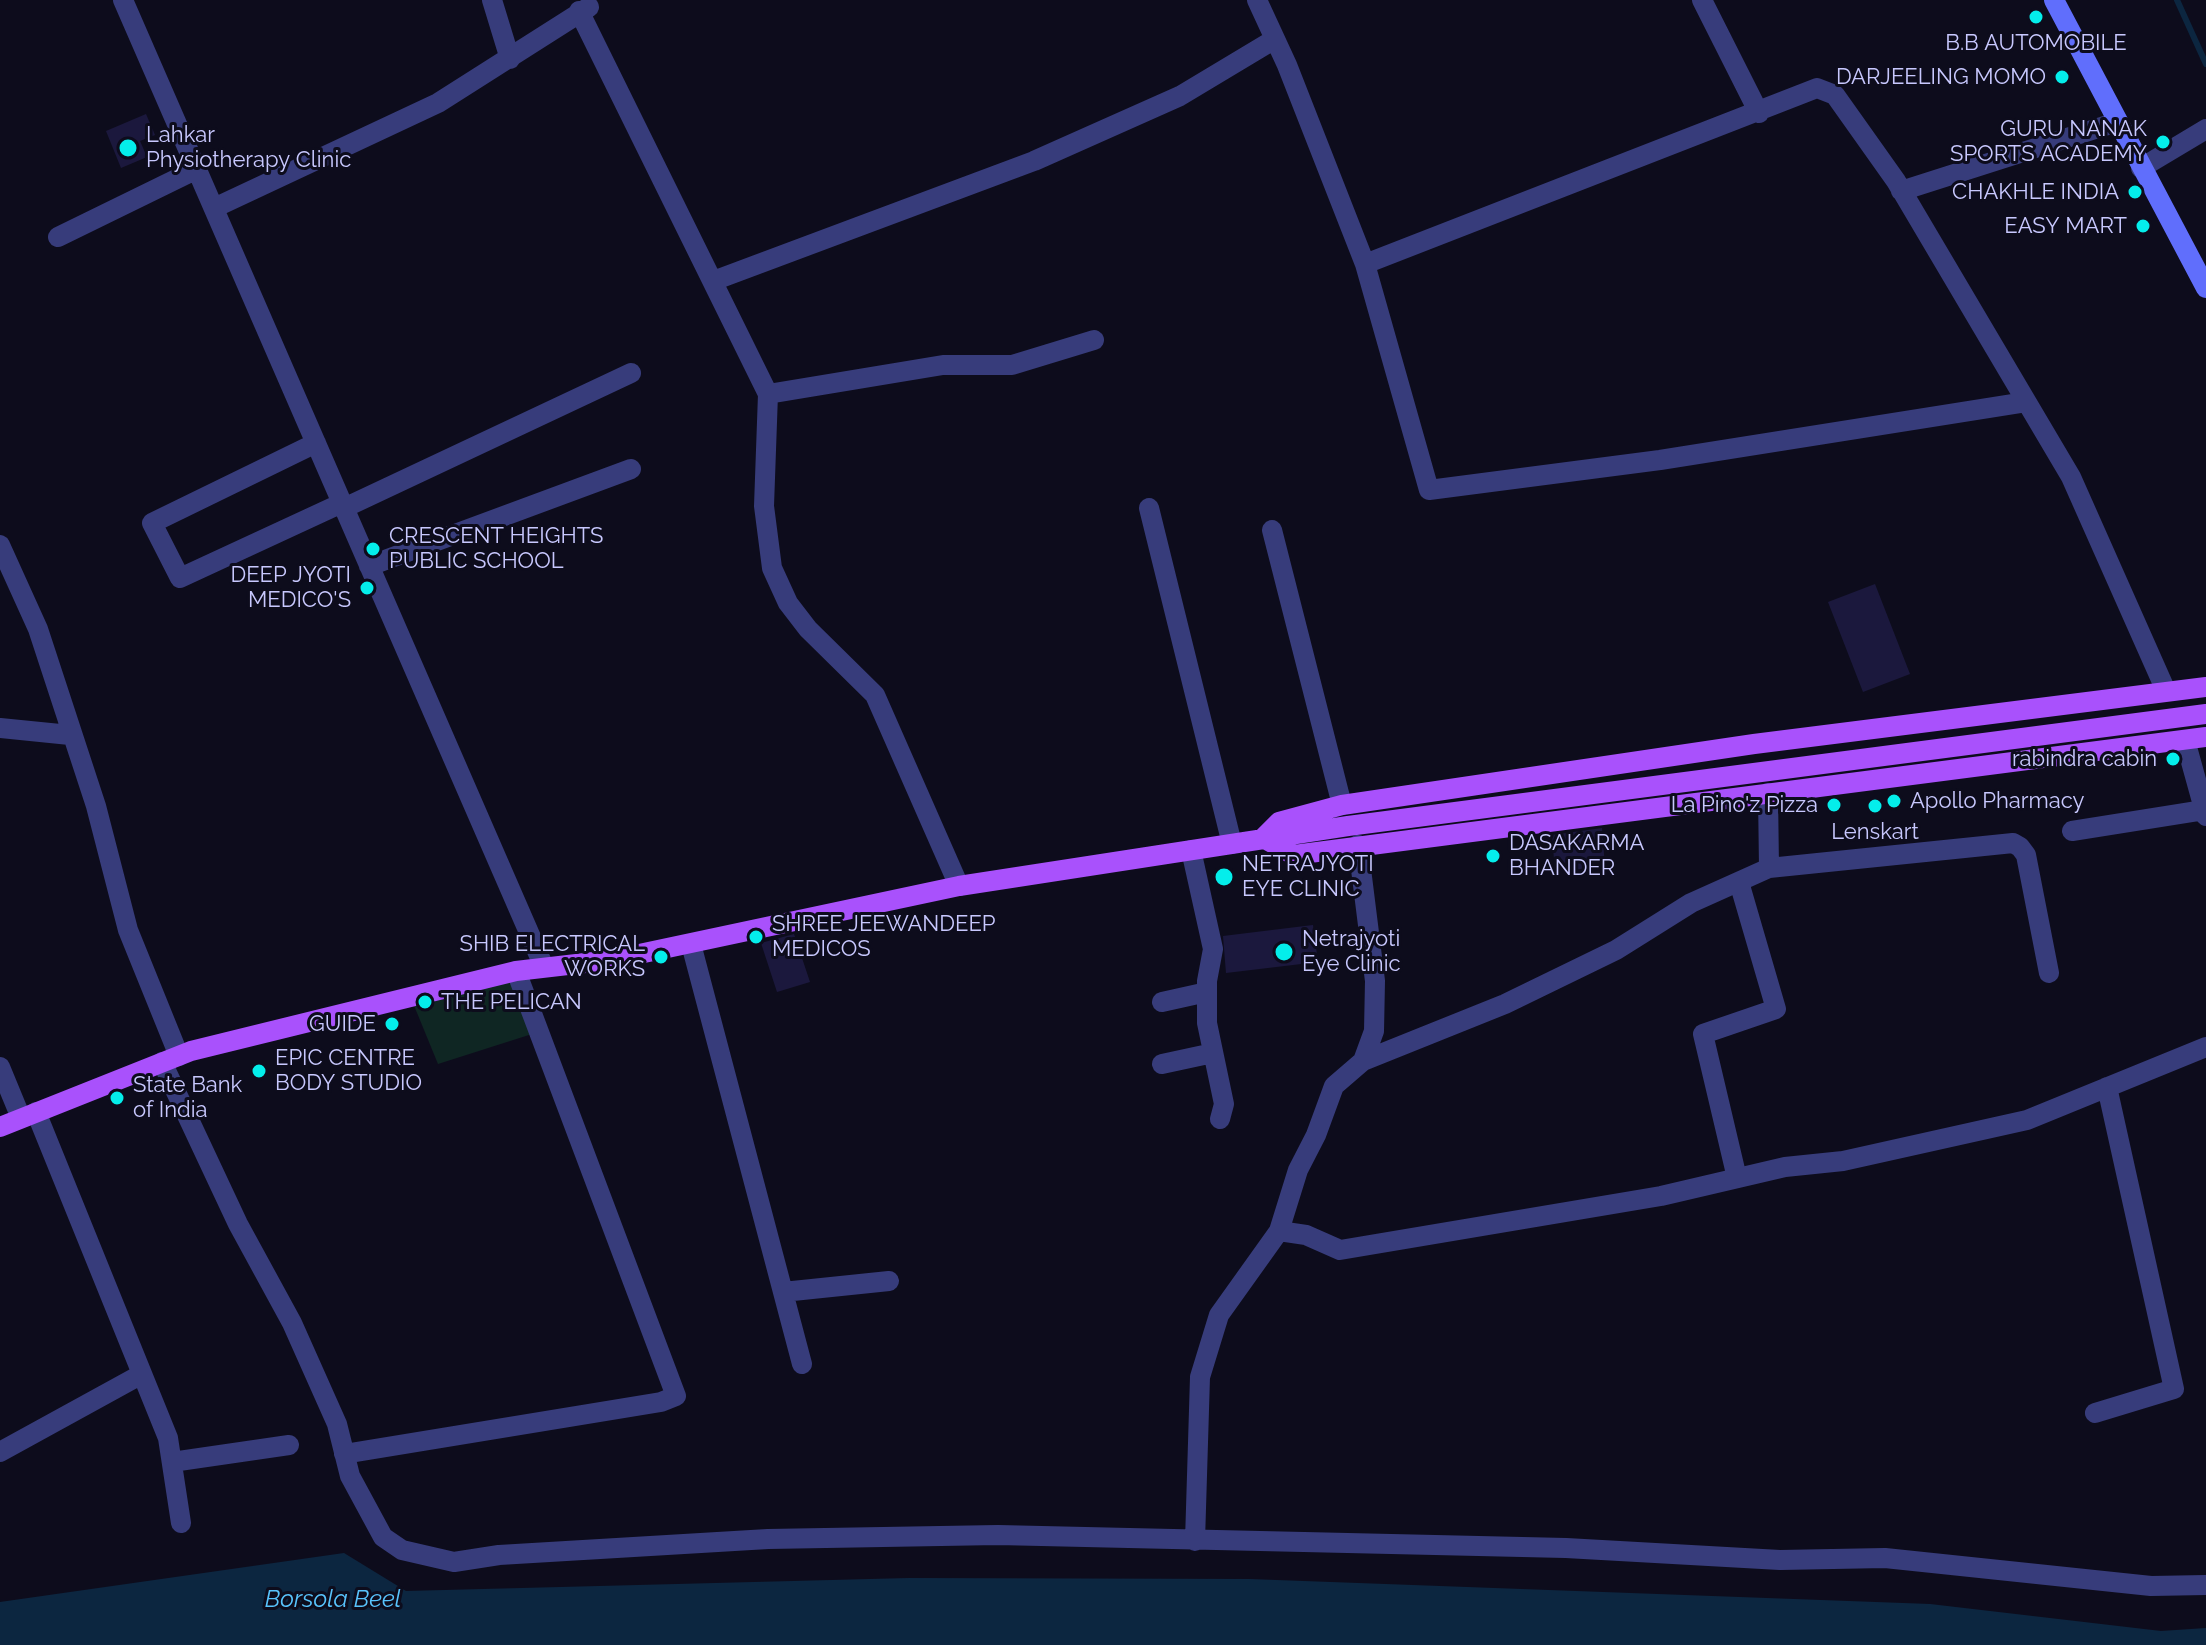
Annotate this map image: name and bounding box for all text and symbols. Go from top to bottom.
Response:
marker: B.B AUTOMOBILE [2027,8,2045,26]
place label: B.B AUTOMOBILE [1945,30,2127,56]
place label: DARJEELING MOMO [1836,64,2046,90]
marker: DARJEELING MOMO [2053,68,2071,86]
place label: GURU NANAK SPORTS ACADEMY [1950,116,2147,168]
place label: Lahkar Physiotherapy Clinic [146,122,351,174]
marker: GURU NANAK SPORTS ACADEMY [2154,133,2172,151]
marker: Lahkar Physiotherapy Clinic [117,137,139,159]
place label: CHAKHLE INDIA [1952,179,2119,205]
marker: CHAKHLE INDIA [2126,183,2144,201]
place label: EASY MART [2004,213,2127,239]
marker: EASY MART [2134,217,2152,235]
place label: CRESCENT HEIGHTS PUBLIC SCHOOL [389,523,603,574]
marker: CRESCENT HEIGHTS PUBLIC SCHOOL [364,540,382,558]
place label: DEEP JYOTI MEDICO'S [230,562,351,614]
marker: DEEP JYOTI MEDICO'S [358,579,376,597]
place label: rabindra cabin [2012,746,2157,772]
marker: rabindra cabin [2164,750,2182,768]
place label: Apollo Pharmacy [1910,788,2084,814]
place label: La Pino'z Pizza [1671,792,1818,818]
marker: Apollo Pharmacy [1885,792,1903,810]
marker: La Pino'z Pizza [1825,796,1843,814]
marker: Lenskart [1866,797,1884,815]
place label: Lenskart [1831,819,1919,845]
place label: DASAKARMA BHANDER [1509,830,1644,882]
marker: DASAKARMA BHANDER [1484,847,1502,865]
place label: NETRAJYOTI EYE CLINIC [1242,851,1374,902]
marker: NETRAJYOTI EYE CLINIC [1213,866,1235,888]
place label: SHREE JEEWANDEEP MEDICOS [772,911,996,962]
place label: Netrajyoti Eye Clinic [1302,926,1401,978]
marker: SHREE JEEWANDEEP MEDICOS [747,928,765,946]
place label: SHIB ELECTRICAL WORKS [460,931,645,982]
marker: Netrajyoti Eye Clinic [1273,941,1295,963]
marker: SHIB ELECTRICAL WORKS [652,948,670,966]
place label: THE PELICAN [441,989,582,1015]
marker: THE PELICAN [416,993,434,1011]
place label: GUIDE [309,1011,376,1037]
marker: GUIDE [383,1015,401,1033]
place label: EPIC CENTRE BODY STUDIO [275,1045,422,1096]
marker: EPIC CENTRE BODY STUDIO [250,1062,268,1080]
place label: State Bank of India [133,1072,242,1124]
marker: State Bank of India [108,1089,126,1107]
water label: Borsola Beel [265,1586,401,1614]

